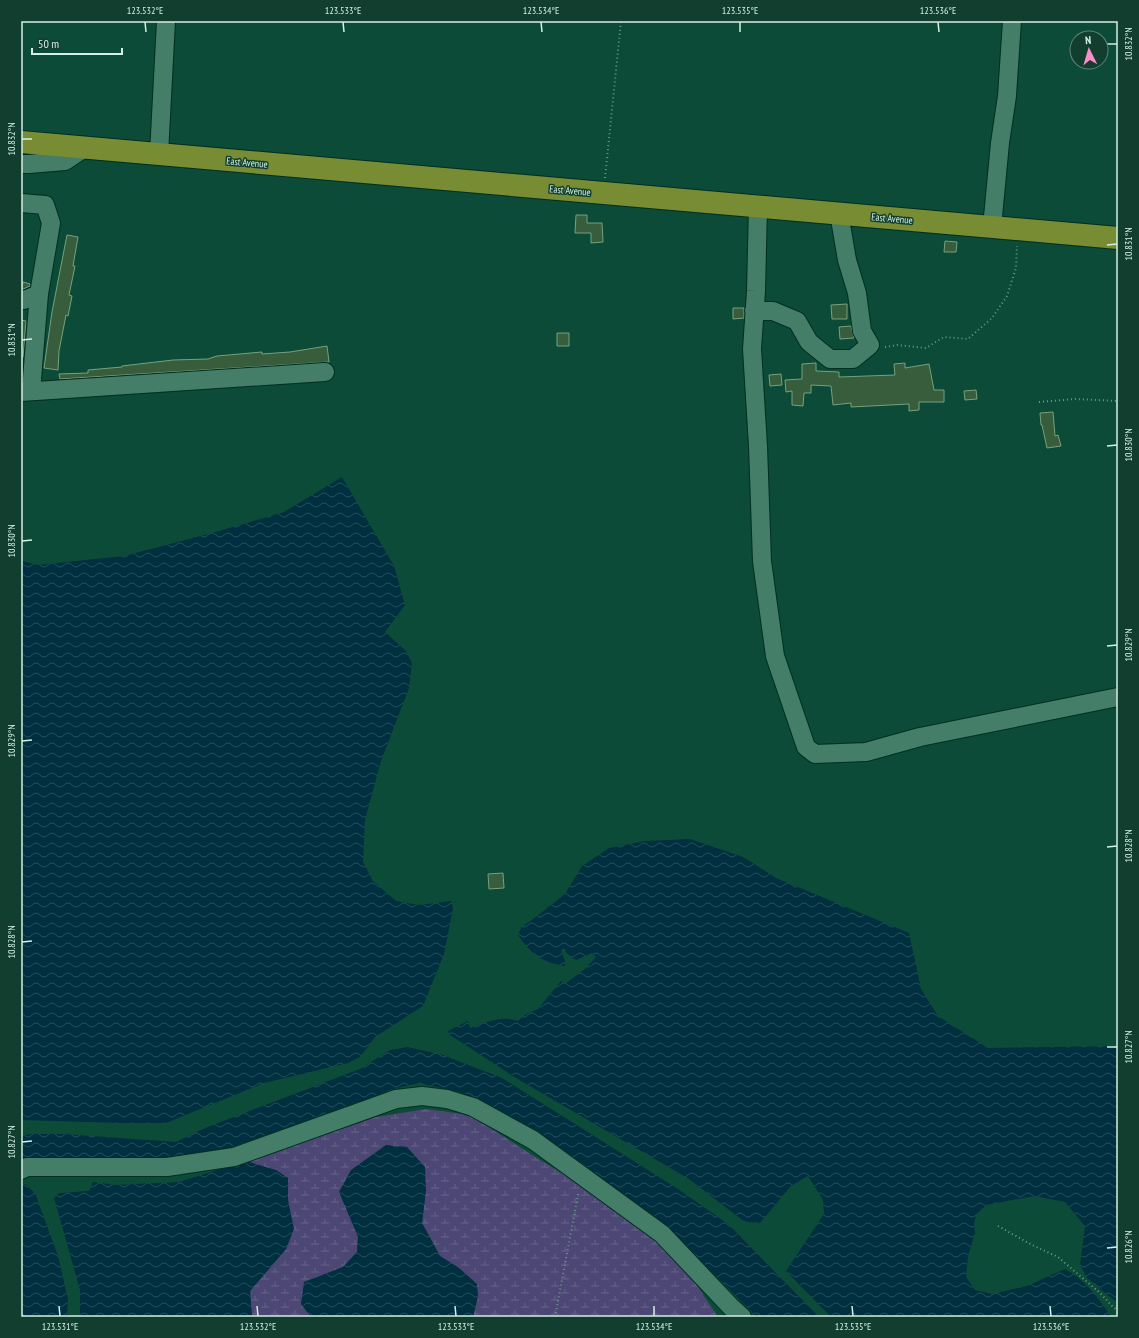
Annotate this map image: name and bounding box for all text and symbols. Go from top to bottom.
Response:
text: 123.532°E [127,4,163,17]
text: 123.533°E [325,4,361,17]
text: 123.534°E [523,4,559,17]
text: 123.535°E [722,4,758,17]
text: 123.536°E [920,4,956,17]
text: 10.832°N [1122,27,1135,61]
scale bar [32,30,122,56]
north arrow [1069,30,1109,70]
text: N [1085,33,1092,47]
text: 50 m [38,36,59,51]
text: 10.832°N [5,122,18,156]
street label: East Avenue [226,154,268,171]
street label: East Avenue [549,182,591,199]
street label: East Avenue [871,210,913,227]
text: 10.831°N [1122,227,1135,261]
text: 10.831°N [5,323,18,357]
text: 10.830°N [1122,428,1135,462]
text: 10.830°N [5,524,18,558]
text: 10.829°N [1122,628,1135,662]
text: 10.829°N [5,724,18,758]
text: 10.828°N [1122,829,1135,863]
text: 10.828°N [5,925,18,959]
text: 10.827°N [1122,1030,1135,1064]
text: 10.827°N [5,1125,18,1159]
text: 10.826°N [1122,1230,1135,1264]
text: 123.531°E [42,1320,78,1333]
text: 123.532°E [240,1320,276,1333]
text: 123.533°E [438,1320,474,1333]
text: 123.534°E [636,1320,672,1333]
text: 123.535°E [835,1320,871,1333]
text: 123.536°E [1033,1320,1069,1333]

